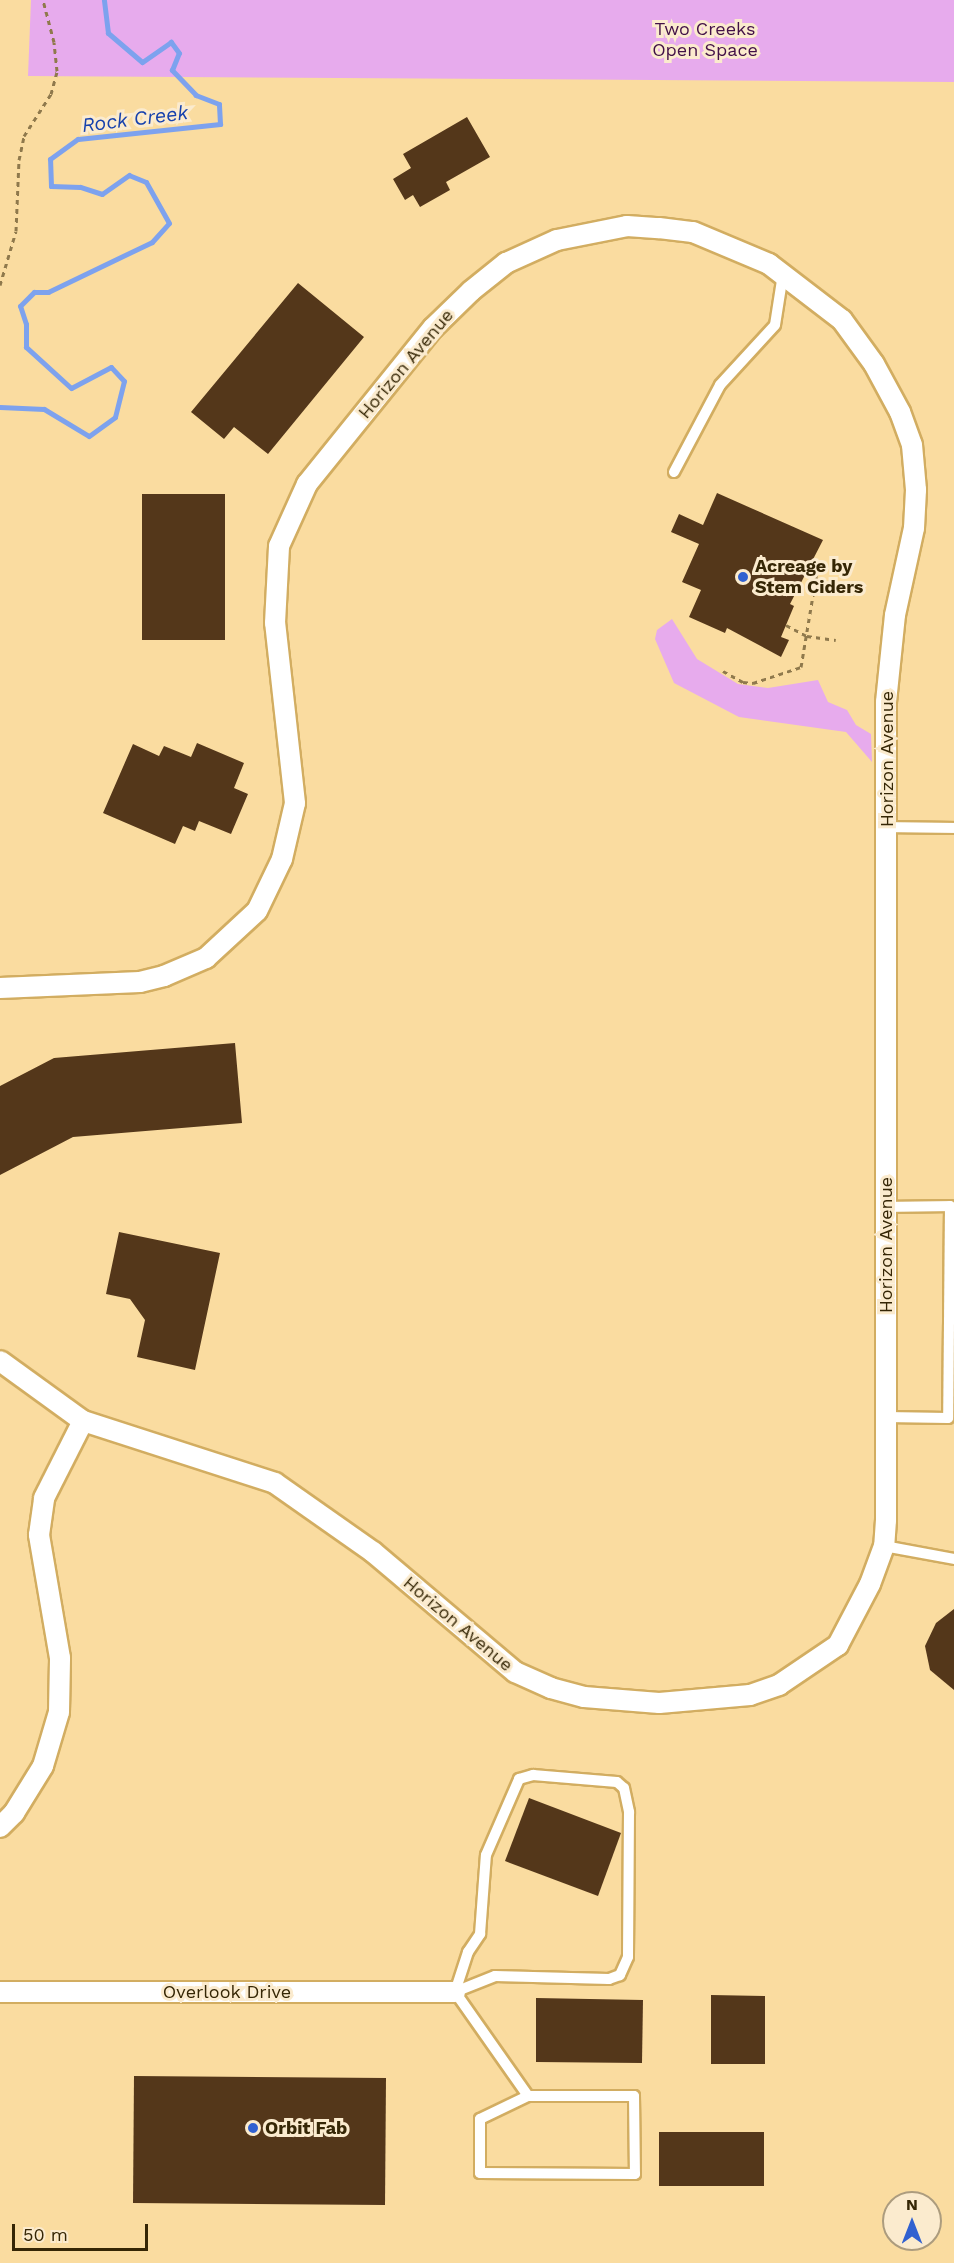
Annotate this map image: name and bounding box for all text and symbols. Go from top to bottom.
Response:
park label: Two Creeks Open Space [652,19,758,62]
water label: Rock Creek [80,101,190,137]
street label: Horizon Avenue [354,305,458,423]
place label: Acreage by Stem Ciders [755,556,863,598]
marker: Acreage by Stem Ciders [736,570,750,584]
street label: Horizon Avenue [876,690,898,828]
street label: Horizon Avenue [875,1176,897,1314]
street label: Horizon Avenue [399,1572,517,1676]
street label: Overlook Drive [163,1981,291,2003]
place label: Orbit Fab [265,2117,347,2139]
marker: Orbit Fab [246,2121,260,2135]
north arrow [882,2191,942,2251]
text: N [906,2195,918,2214]
scale bar [15,2212,152,2250]
text: 50 m [23,2224,68,2245]

